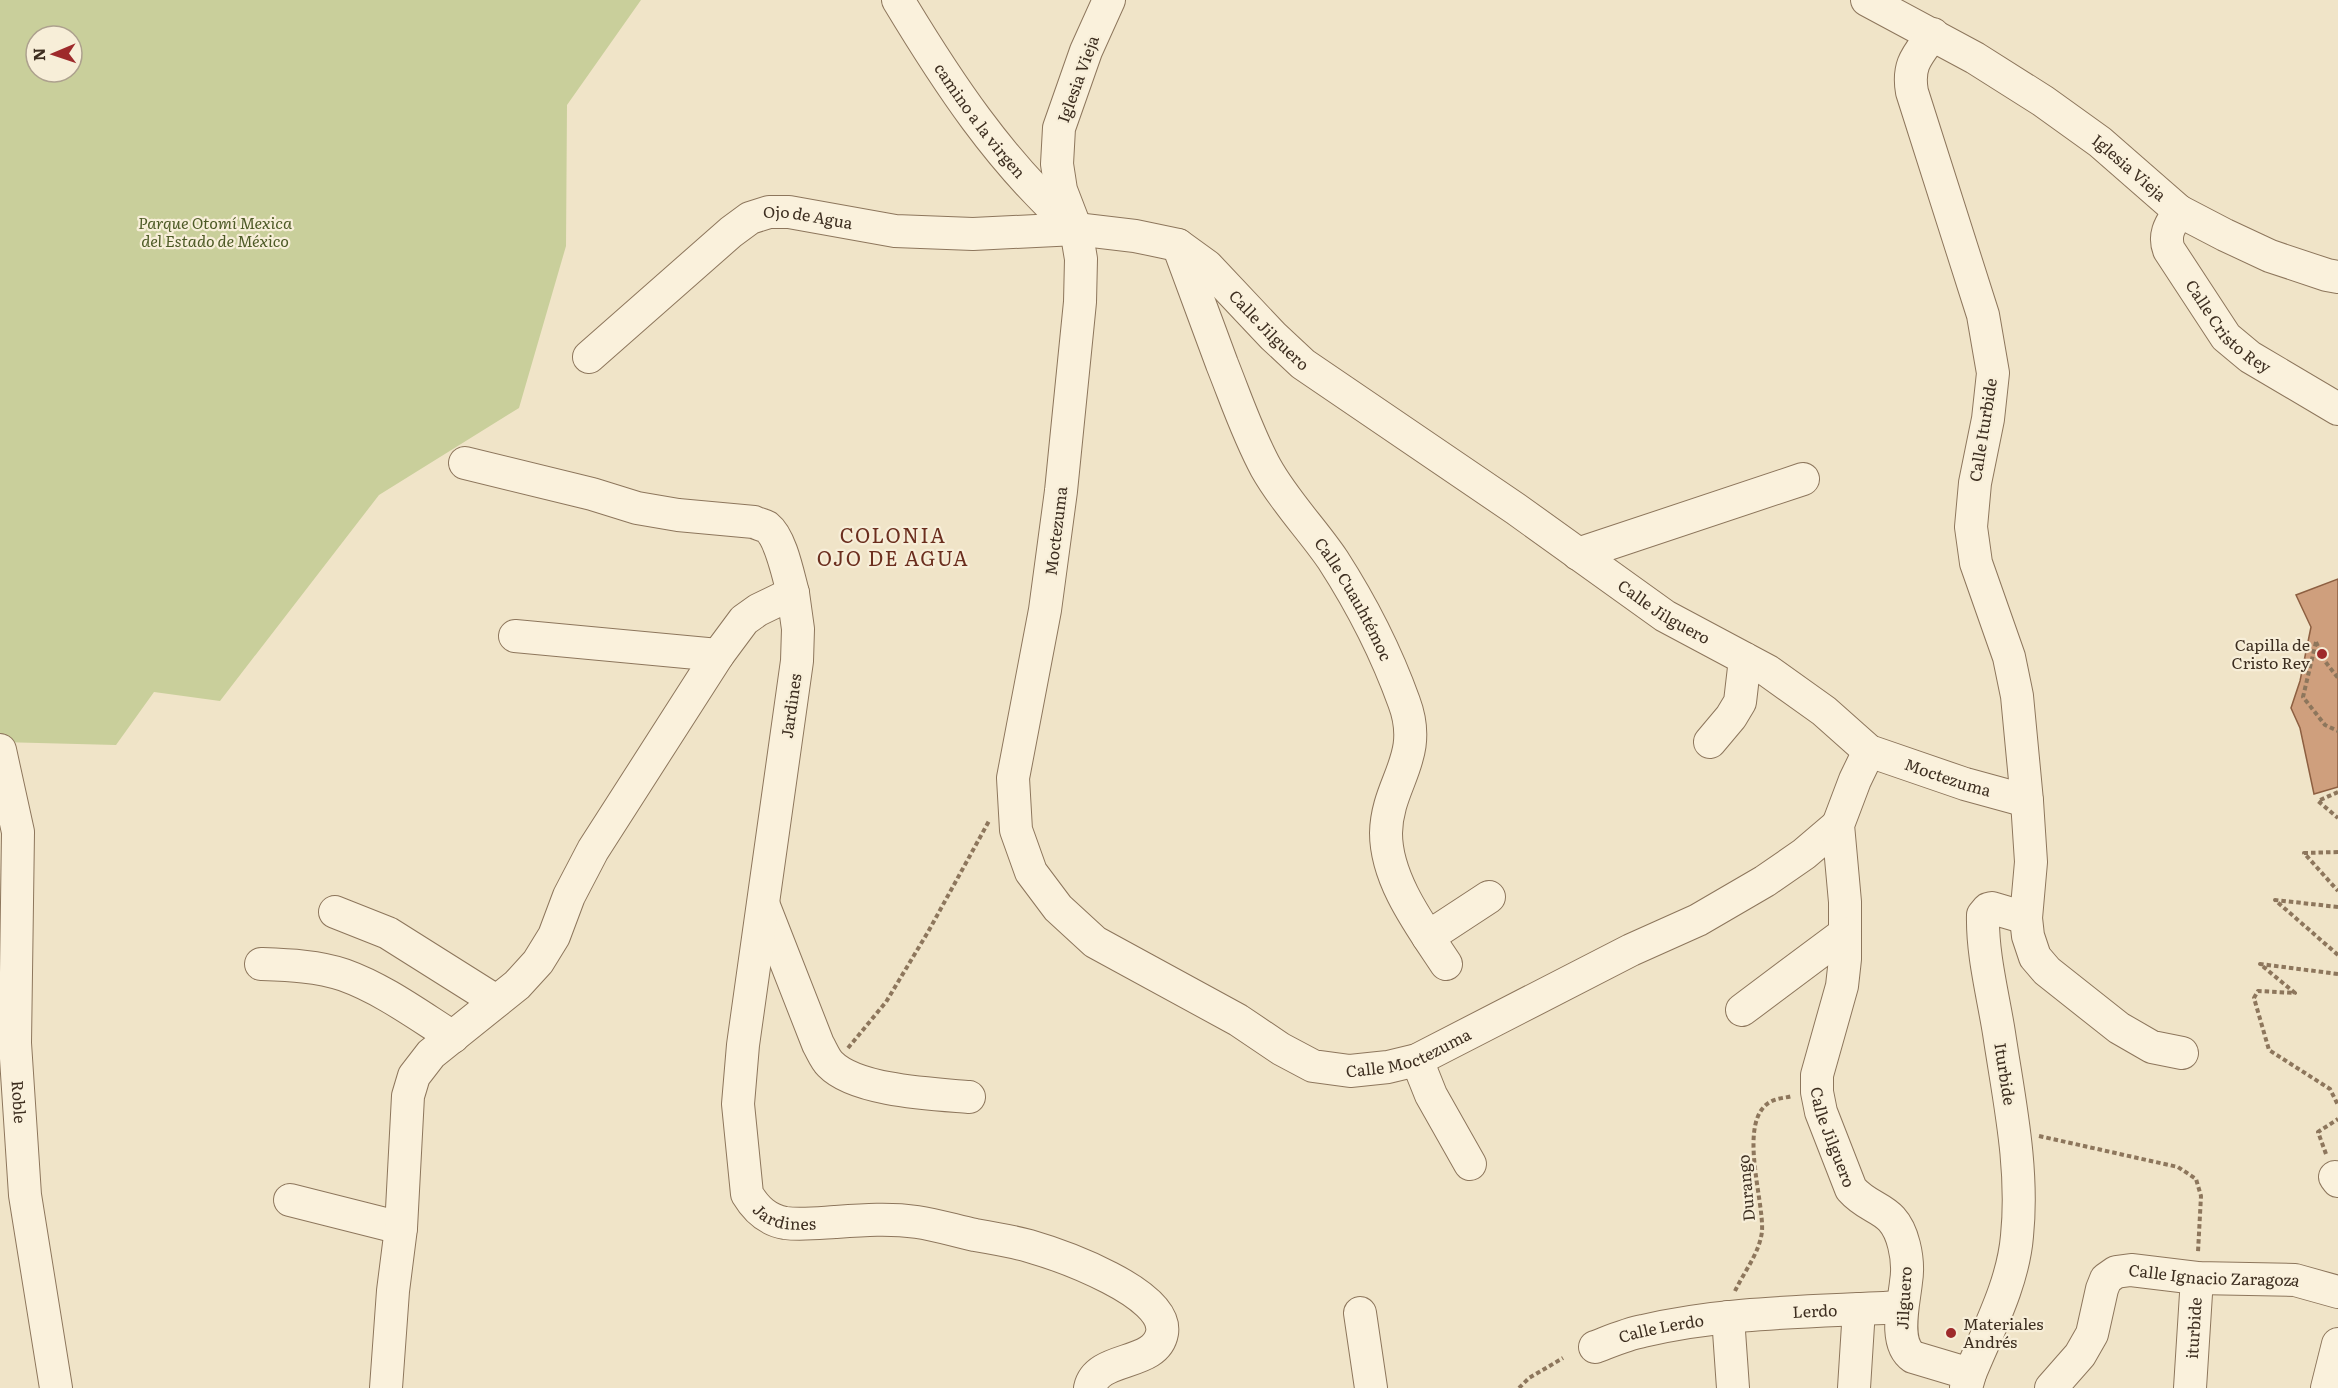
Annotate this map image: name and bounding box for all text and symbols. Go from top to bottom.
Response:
north arrow [24,24,84,84]
street label: Iglesia Vieja [1050,31,1104,126]
text: N [26,47,50,62]
street label: camino a la virgen [929,58,1032,183]
street label: Iglesia Vieja [2088,127,2173,206]
street label: Ojo de Agua [763,199,855,234]
park label: Parque Otomí Mexica del Estado de México [138,210,293,252]
street label: Calle Cristo Rey [2180,274,2277,378]
street label: Calle Jilguero [1224,284,1314,376]
street label: Calle Iturbide [1962,376,2002,483]
street label: Moctezuma [1038,484,1072,577]
district label: COLONIA OJO DE AGUA [817,519,969,572]
street label: Calle Cuauhtémoc [1309,532,1399,664]
street label: Calle Jilguero [1613,573,1715,649]
place label: Capilla de Cristo Rey [2231,632,2311,674]
marker: Capilla de Cristo Rey [2315,647,2329,661]
street label: Jardines [774,672,806,740]
street label: Moctezuma [1902,751,1994,802]
street label: Calle Moctezuma [1344,1021,1475,1082]
street label: Iturbide [1989,1041,2023,1107]
street label: Roble [6,1080,33,1124]
street label: Calle Jilguero [1805,1085,1862,1191]
street label: Durango [1730,1154,1760,1223]
street label: Jardines [748,1197,816,1235]
street label: Calle Ignacio Zaragoza [2127,1257,2304,1292]
street label: Jilguero [1889,1266,1917,1330]
street label: Lerdo [1792,1297,1838,1323]
street label: iturbide [2179,1297,2207,1360]
street label: Calle Lerdo [1615,1307,1705,1348]
place label: Materiales Andrés [1963,1311,2043,1353]
marker: Materiales Andrés [1944,1326,1958,1340]

